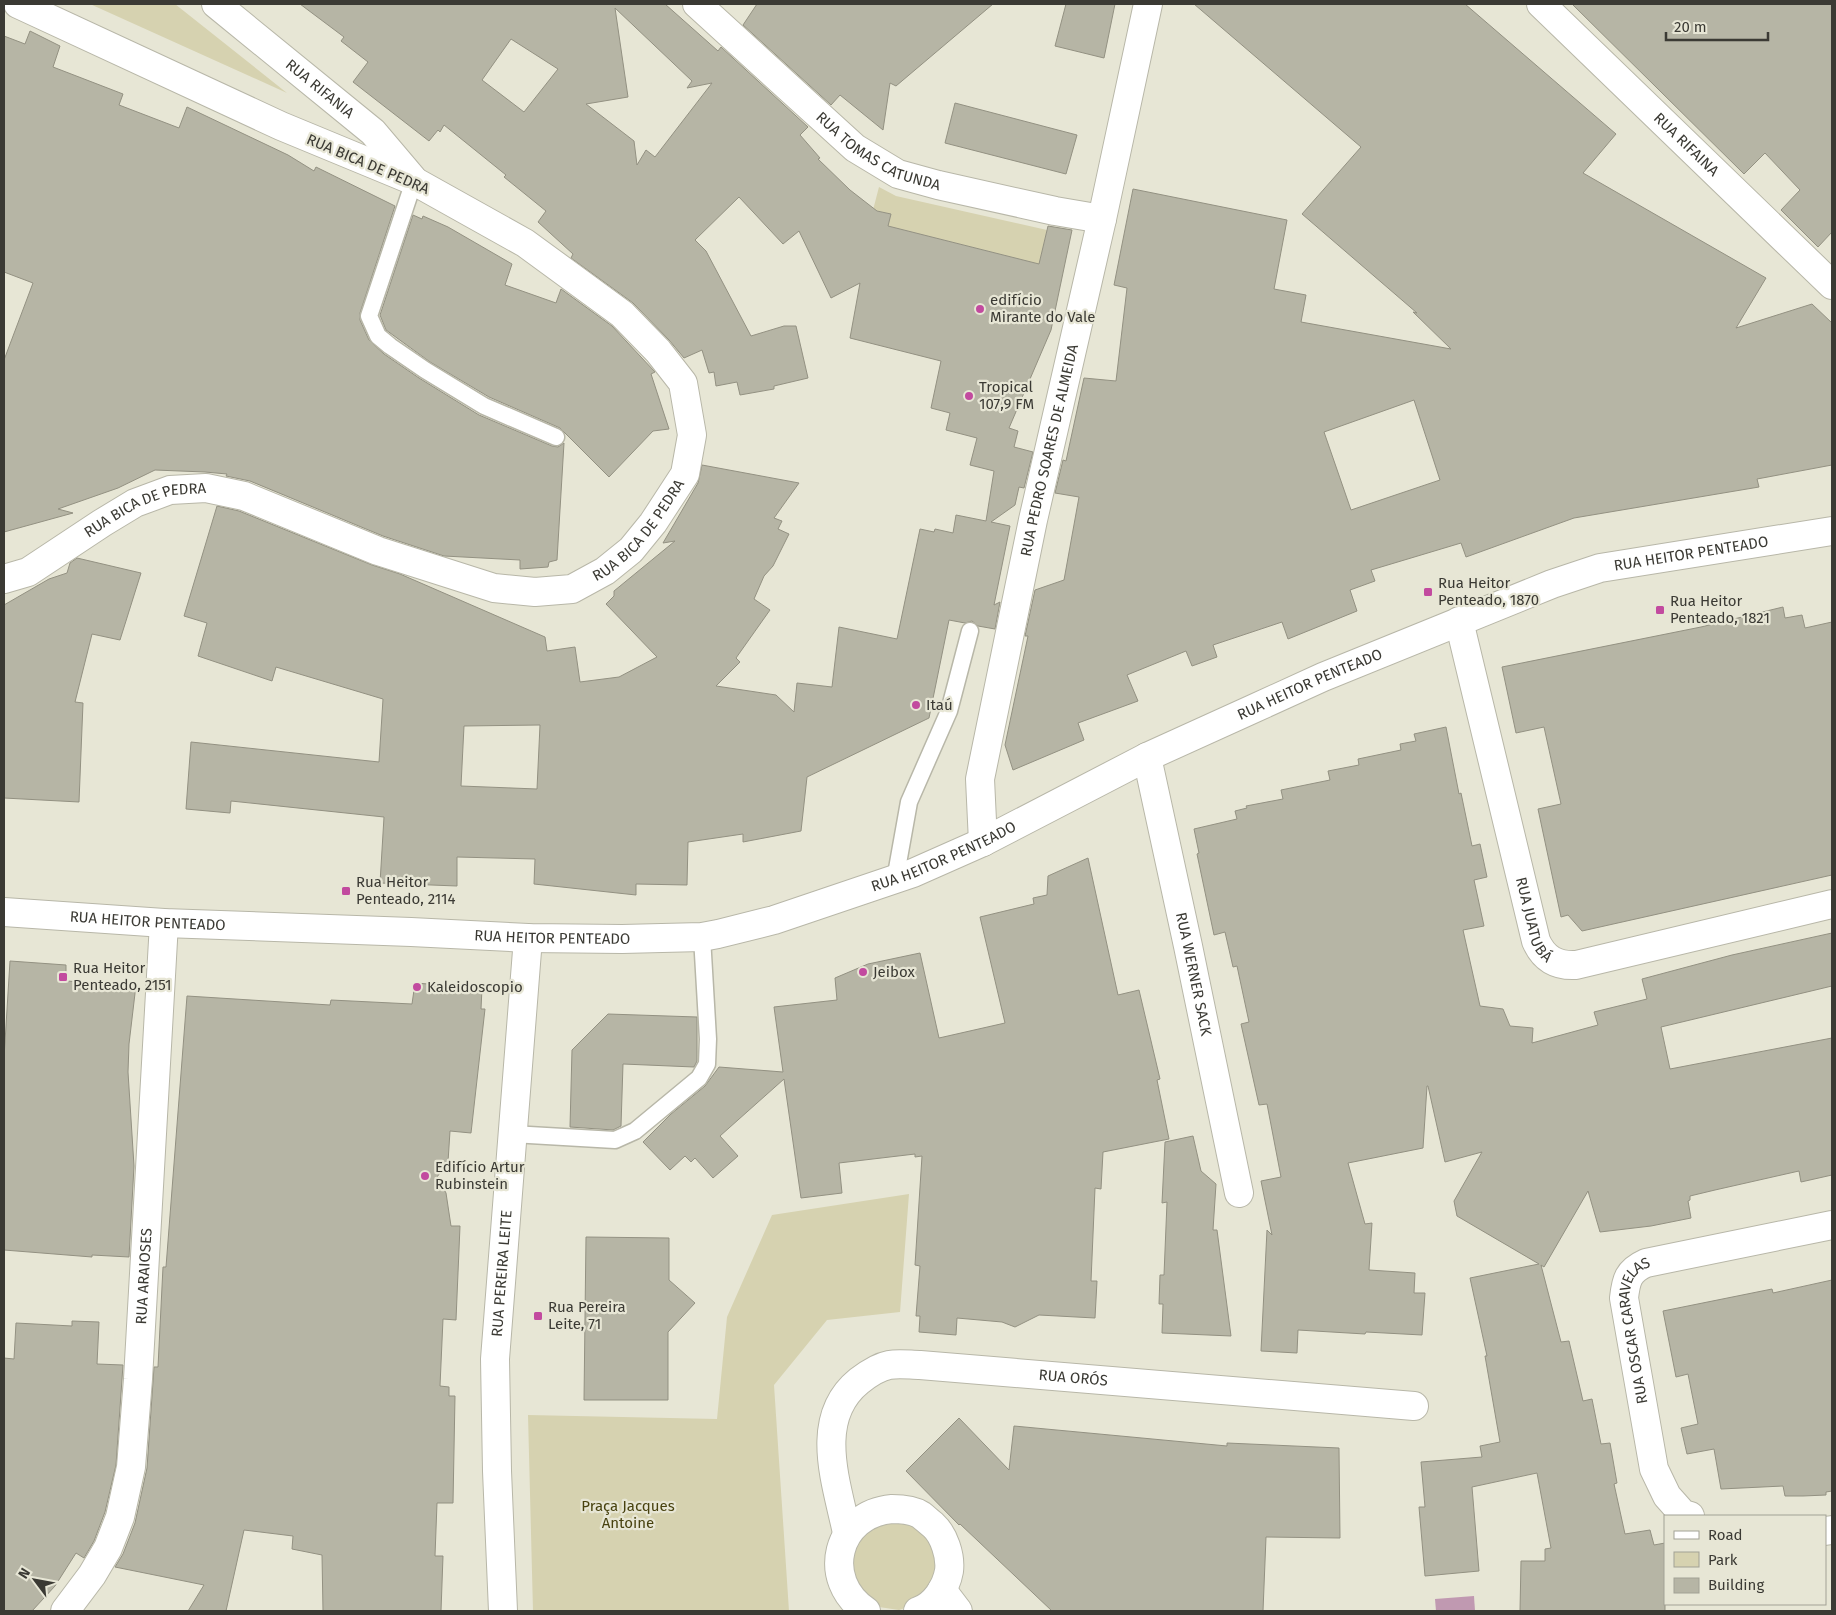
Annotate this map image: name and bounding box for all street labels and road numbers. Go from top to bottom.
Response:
street label: RUA RIFANIA [282,55,358,122]
street label: RUA TOMAS CATUNDA [812,108,943,194]
street label: RUA RIFAINA [1650,109,1723,180]
street label: RUA BICA DE PEDRA [304,130,432,198]
street label: RUA PEDRO SOARES DE ALMEIDA [1017,342,1082,558]
street label: RUA BICA DE PEDRA [589,475,688,585]
street label: RUA BICA DE PEDRA [81,479,207,541]
street label: RUA HEITOR PENTEADO [1612,532,1770,575]
street label: RUA HEITOR PENTEADO [1235,645,1385,724]
street label: RUA HEITOR PENTEADO [869,817,1019,895]
street label: RUA JUATUBÁ [1512,875,1556,966]
street label: RUA HEITOR PENTEADO [69,908,226,934]
street label: RUA WERNER SACK [1172,910,1215,1038]
street label: RUA HEITOR PENTEADO [474,926,631,948]
street label: RUA PEREIRA LEITE [488,1209,516,1337]
street label: RUA ARAIOSES [132,1227,156,1325]
street label: RUA OSCAR CARAVELAS [1636,1258,1664,1414]
street label: RUA ORÓS [1038,1366,1109,1390]

